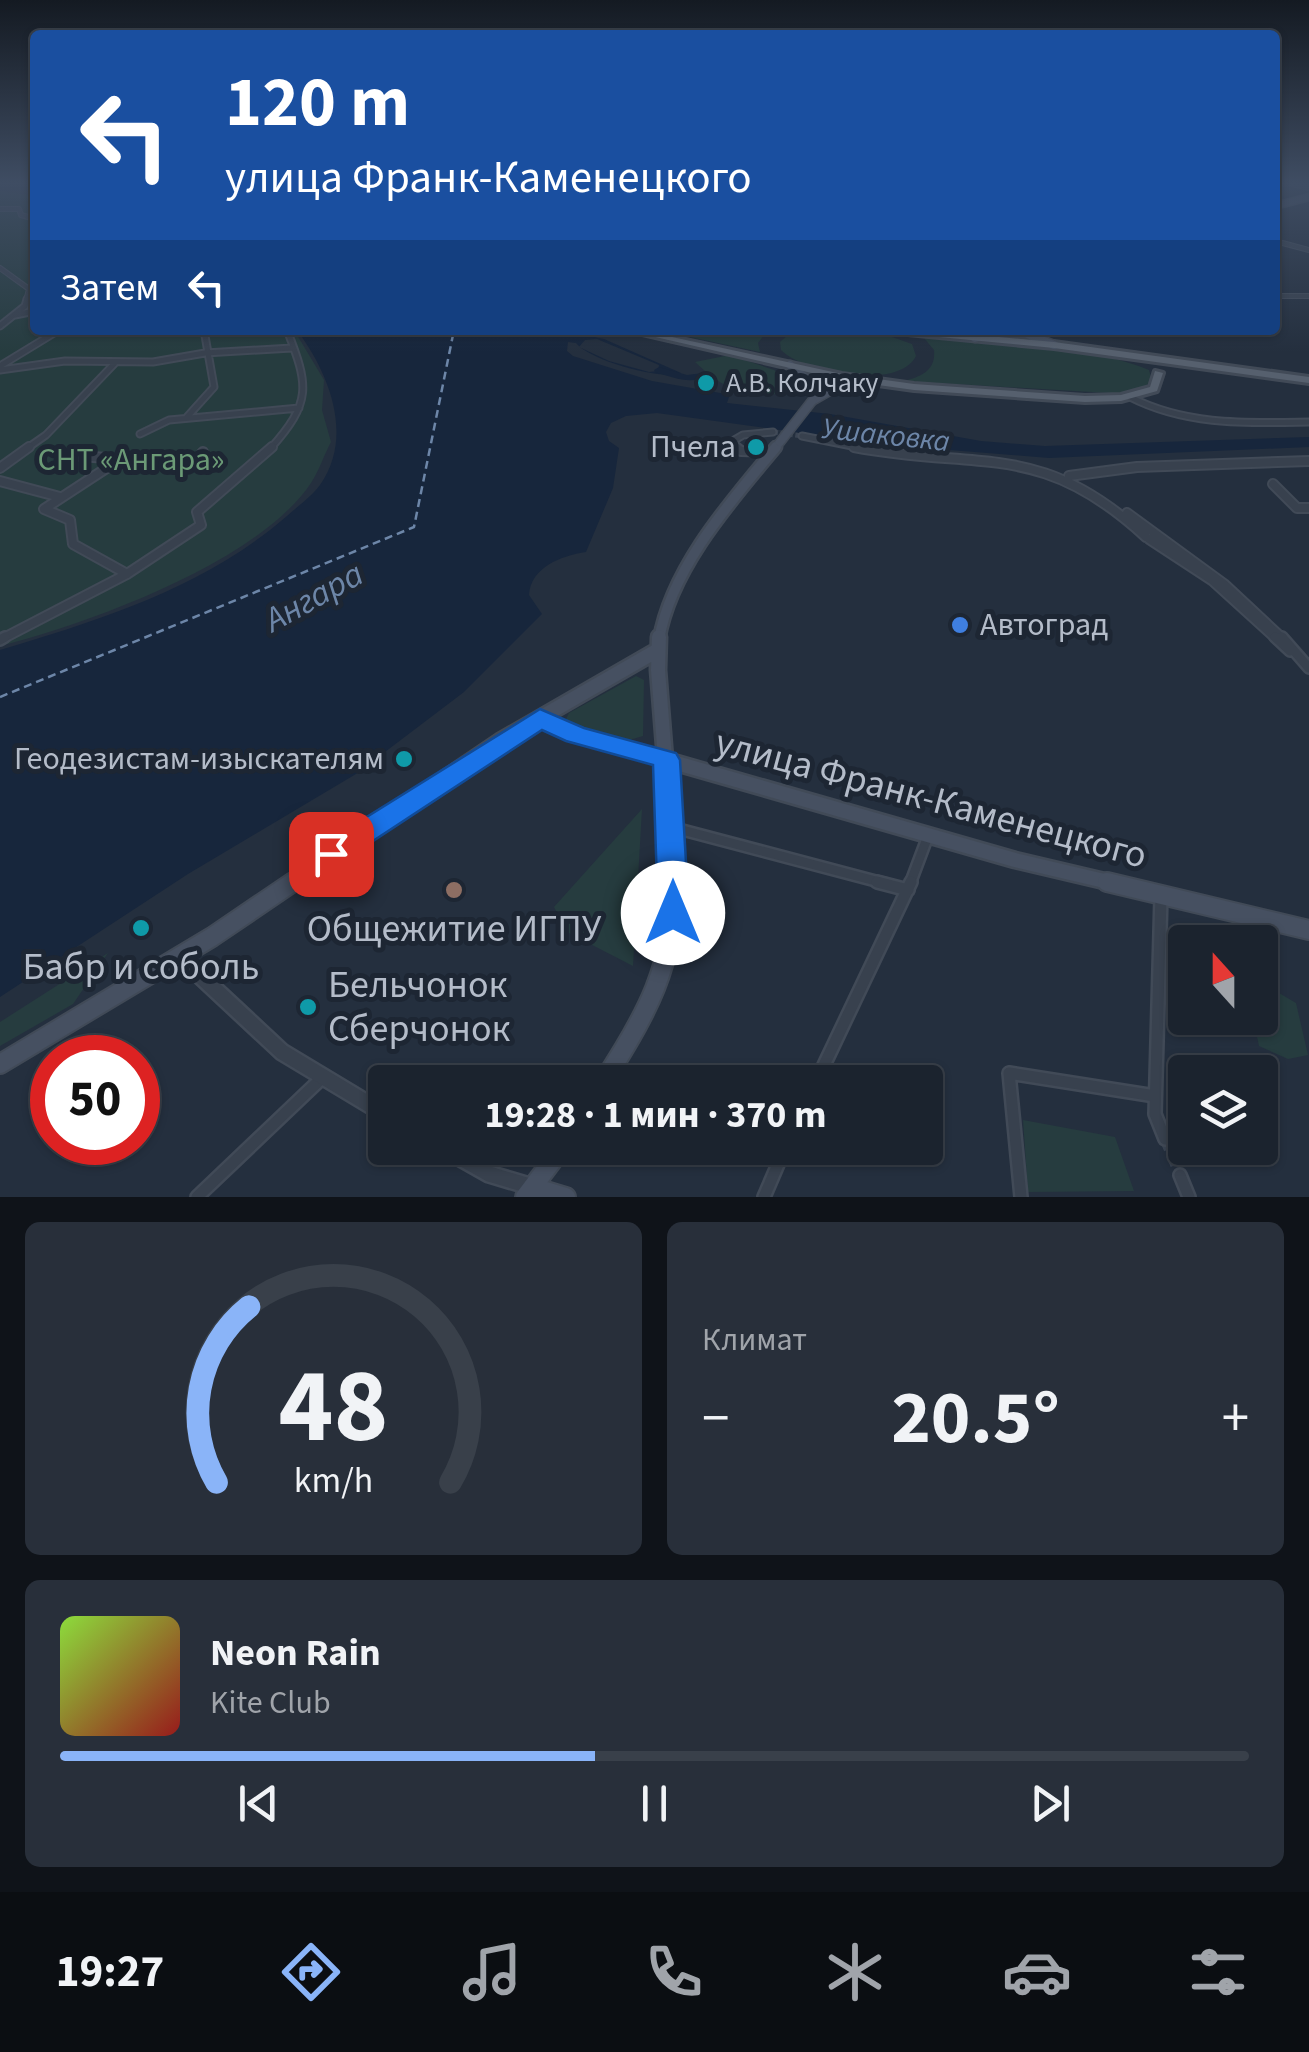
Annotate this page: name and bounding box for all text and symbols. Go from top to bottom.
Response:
text: 120 m [225,53,410,153]
icon: left [60,70,190,200]
text: улица Франк-Каменецкого [225,146,752,210]
icon: left [179,260,234,315]
text: Затем [60,261,159,315]
place label: А.В. Колчаку [726,363,878,403]
marker: А.В. Колчаку [695,372,717,394]
water label: Ушаковка [820,407,952,463]
place label: Пчела [650,424,736,470]
marker: Пчела [745,436,767,458]
park label: СНТ «Ангара» [37,437,225,483]
water label: Ангара [254,549,373,646]
place label: Автоград [980,602,1108,648]
marker: Автоград [949,614,971,636]
street label: улица Франк-Каменецкого [709,715,1153,883]
place label: Геодезистам-изыскателям [14,736,384,782]
marker: Геодезистам-изыскателям [393,748,415,770]
pin [289,812,374,897]
icon: arrive [304,827,359,882]
position arrow [621,861,725,965]
marker: Общежитие ИГПУ [443,879,465,901]
place label: Общежитие ИГПУ [307,902,602,956]
marker: Бабр и соболь [130,917,152,939]
north arrow [1168,925,1278,1035]
map controls [1168,925,1278,1165]
place label: Бабр и соболь [23,940,259,994]
place label: Бельчонок Сберчонок [328,958,511,1056]
marker: Бельчонок Сберчонок [297,996,319,1018]
speed limit sign: 50 [30,1035,160,1165]
button: layers [1168,1055,1278,1165]
text: 19:28 · 1 мин · 370 m [484,1088,827,1142]
text: Климат [702,1317,807,1363]
text: 48 [279,1334,388,1482]
text: 20.5° [891,1365,1060,1472]
text: − [702,1380,729,1458]
text: + [1222,1380,1249,1458]
text: km/h [294,1455,373,1506]
text: Neon Rain [210,1626,381,1680]
text: Kite Club [210,1680,331,1726]
icon: previous [231,1776,286,1831]
icon: pause [627,1776,682,1831]
icon: next [1023,1776,1078,1831]
icon: directions [276,1937,346,2007]
icon: music [457,1937,527,2007]
icon: phone [639,1937,709,2007]
icon: climate [820,1937,890,2007]
icon: car [1002,1937,1072,2007]
icon: filters [1183,1937,1253,2007]
text: 19:27 [56,1940,164,2004]

